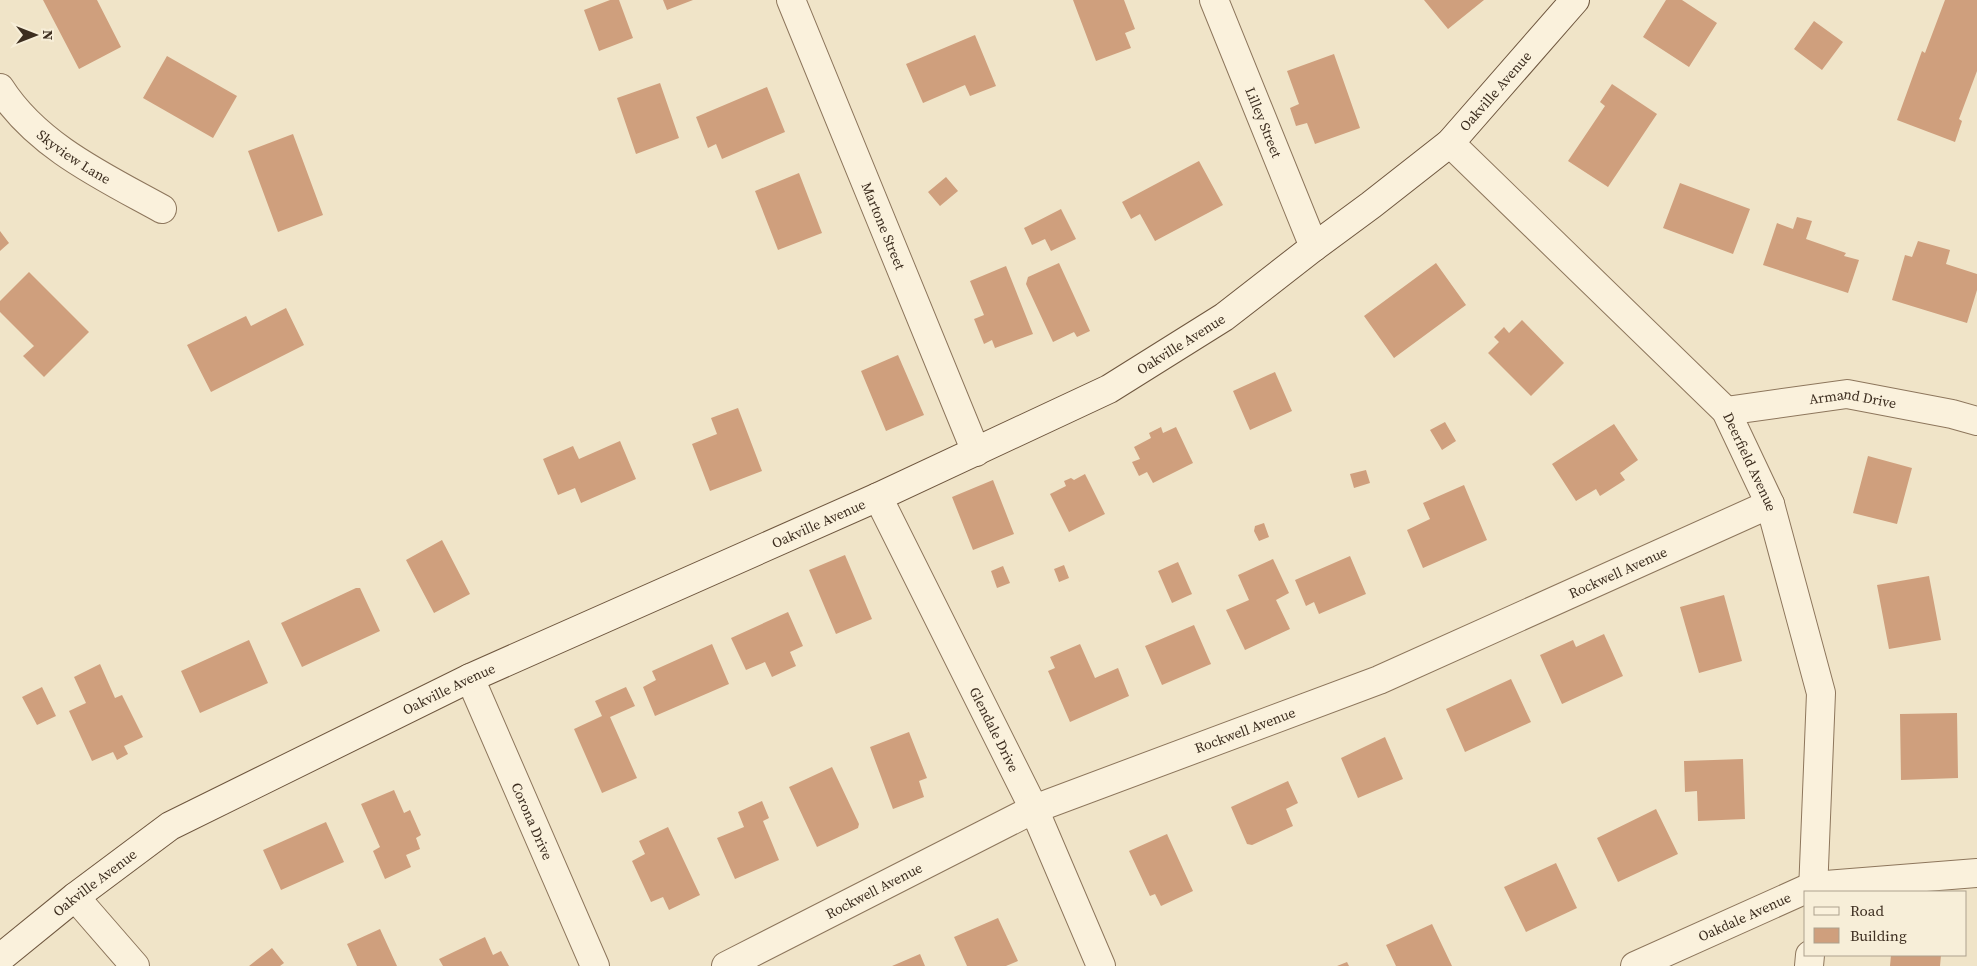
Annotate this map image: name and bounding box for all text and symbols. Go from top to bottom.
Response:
north arrow [10,10,60,60]
text: N [38,30,58,40]
street label: Oakville Avenue [1455,47,1536,136]
street label: Lilley Street [1240,84,1287,161]
street label: Skyview Lane [33,125,114,189]
street label: Martone Street [857,179,910,273]
street label: Oakville Avenue [1133,309,1229,379]
street label: Armand Drive [1808,384,1898,413]
street label: Deerfield Avenue [1718,409,1781,513]
street label: Oakville Avenue [768,494,869,553]
street label: Rockwell Avenue [1565,542,1670,603]
street label: Oakville Avenue [399,658,498,720]
street label: Glendale Drive [965,684,1024,775]
street label: Rockwell Avenue [1192,702,1298,758]
street label: Corona Drive [506,779,558,863]
street label: Oakville Avenue [48,844,141,921]
street label: Rockwell Avenue [822,858,926,924]
street label: Oakdale Avenue [1695,887,1794,946]
legend [1804,891,1967,956]
text: Road [1850,900,1884,921]
text: Building [1850,925,1907,946]

